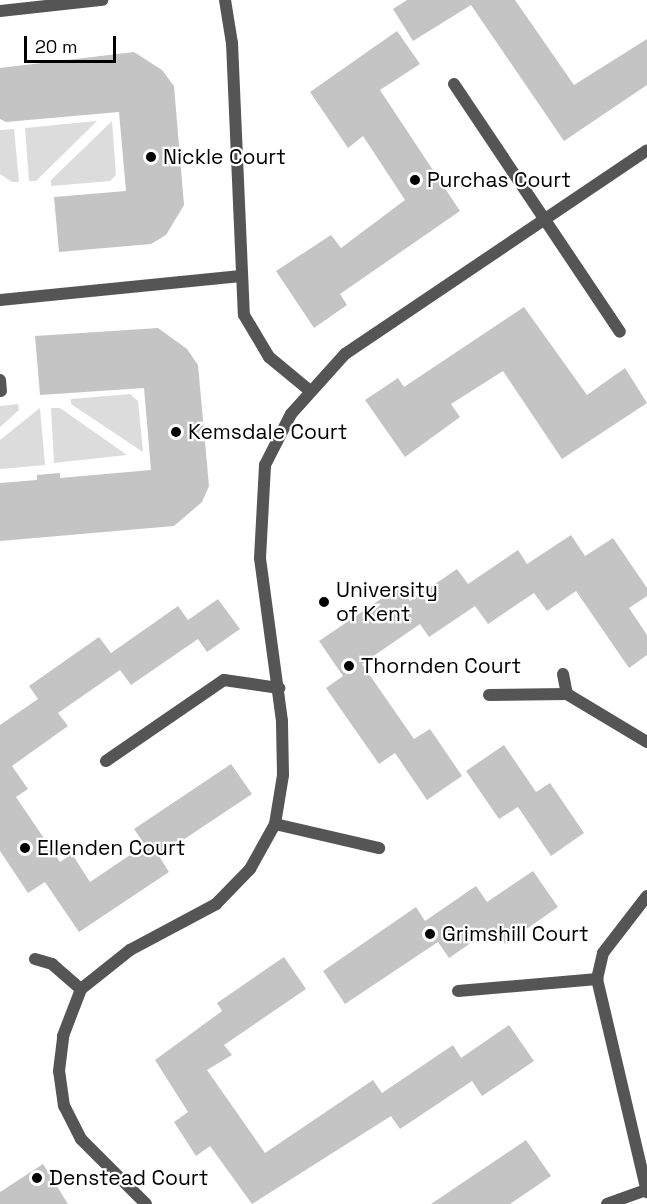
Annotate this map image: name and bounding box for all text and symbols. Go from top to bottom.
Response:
scale bar [27,24,118,62]
text: 20 m [35,35,78,58]
place label: Nickle Court [163,144,286,170]
marker: Nickle Court [144,150,158,164]
place label: Purchas Court [427,167,571,193]
marker: Purchas Court [408,173,422,187]
place label: Kemsdale Court [188,419,347,445]
marker: Kemsdale Court [169,425,183,439]
place label: University of Kent [336,577,438,627]
marker: University of Kent [317,595,331,609]
place label: Thornden Court [361,653,521,679]
marker: Thornden Court [342,659,356,673]
place label: Ellenden Court [37,835,186,861]
marker: Ellenden Court [18,841,32,855]
place label: Grimshill Court [442,921,589,947]
marker: Grimshill Court [423,927,437,941]
place label: Denstead Court [49,1165,208,1191]
marker: Denstead Court [30,1171,44,1185]

